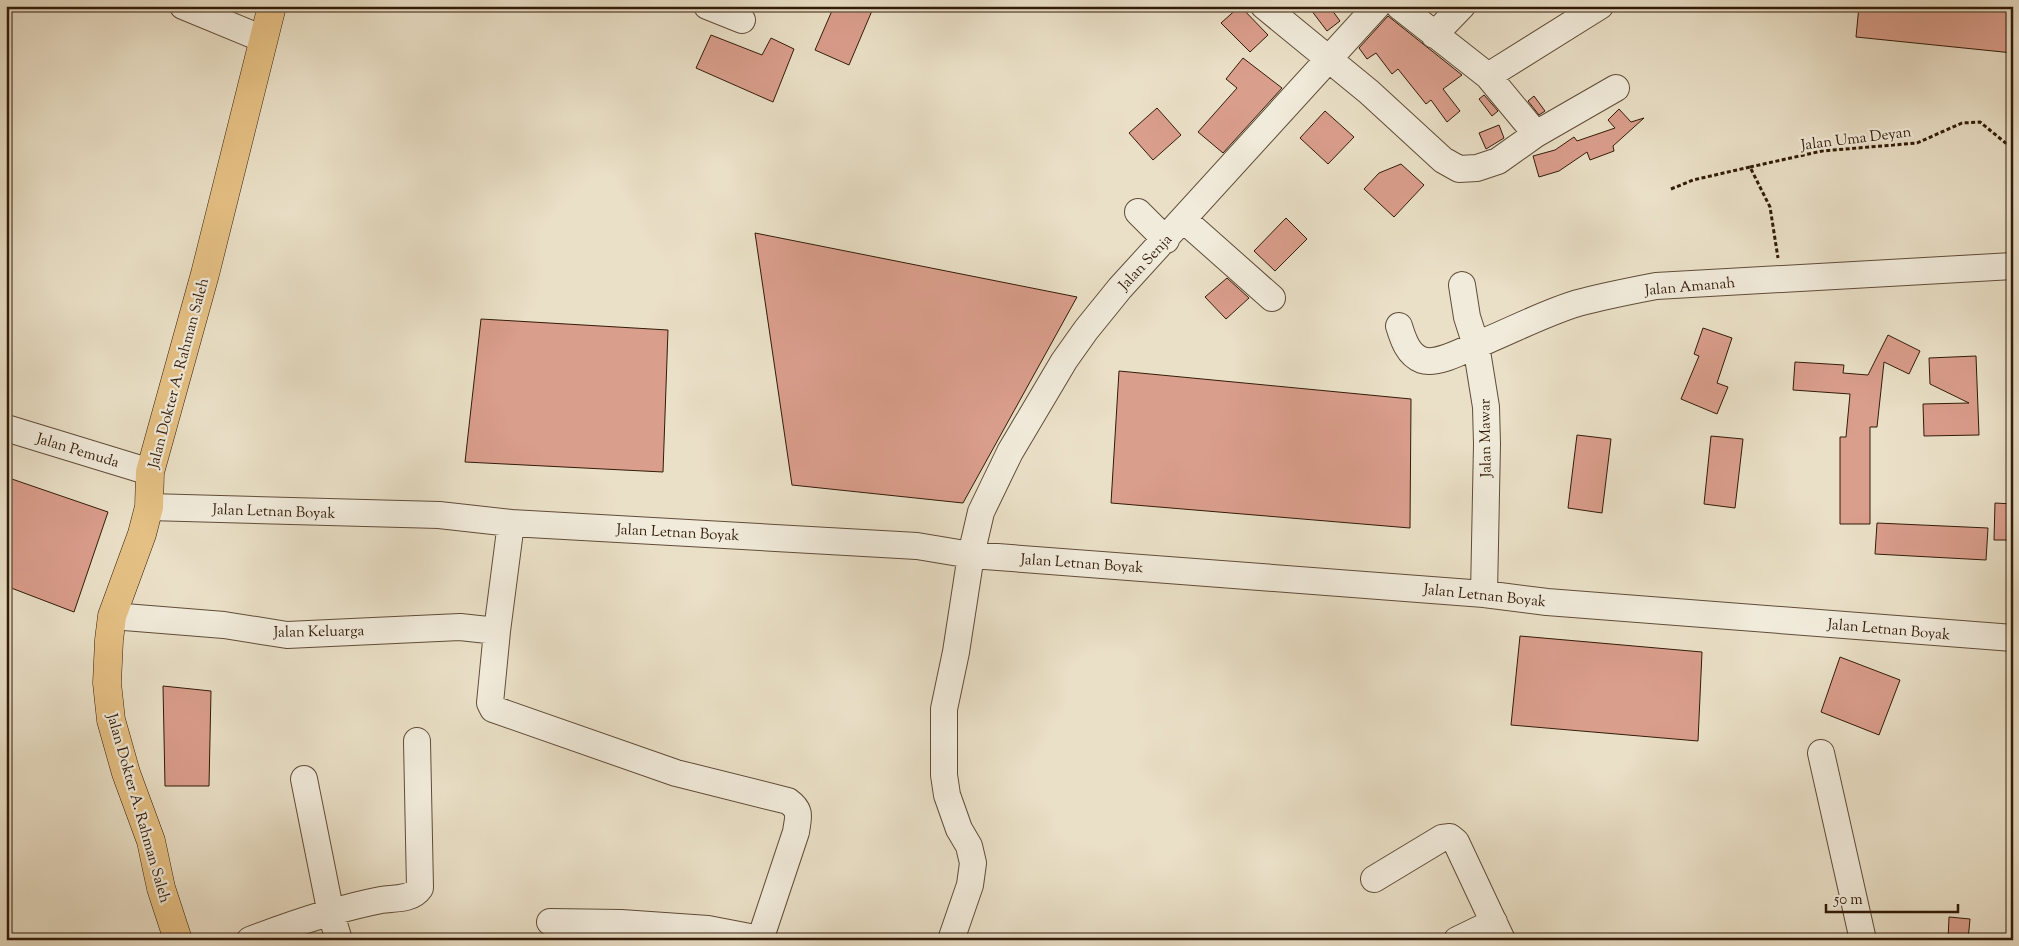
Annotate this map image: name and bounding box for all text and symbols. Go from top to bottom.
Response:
street label: Jalan Uma Deyan [1799,122,1913,157]
street label: Jalan Senja [1114,230,1178,297]
street label: Jalan Amanah [1643,273,1736,302]
street label: Jalan Dokter A. Rahman Saleh [144,276,215,472]
street label: Jalan Mawar [1475,398,1498,478]
street label: Jalan Pemuda [33,429,122,474]
street label: Jalan Letnan Boyak [211,500,336,525]
street label: Jalan Letnan Boyak [615,520,740,547]
street label: Jalan Letnan Boyak [1019,550,1144,579]
street label: Jalan Letnan Boyak [1422,580,1547,613]
street label: Jalan Letnan Boyak [1826,615,1951,646]
street label: Jalan Keluarga [272,621,365,644]
street label: Jalan Dokter A. Rahman Saleh [100,710,175,906]
scale bar [1826,881,1959,913]
text: 50 m [1833,890,1863,911]

